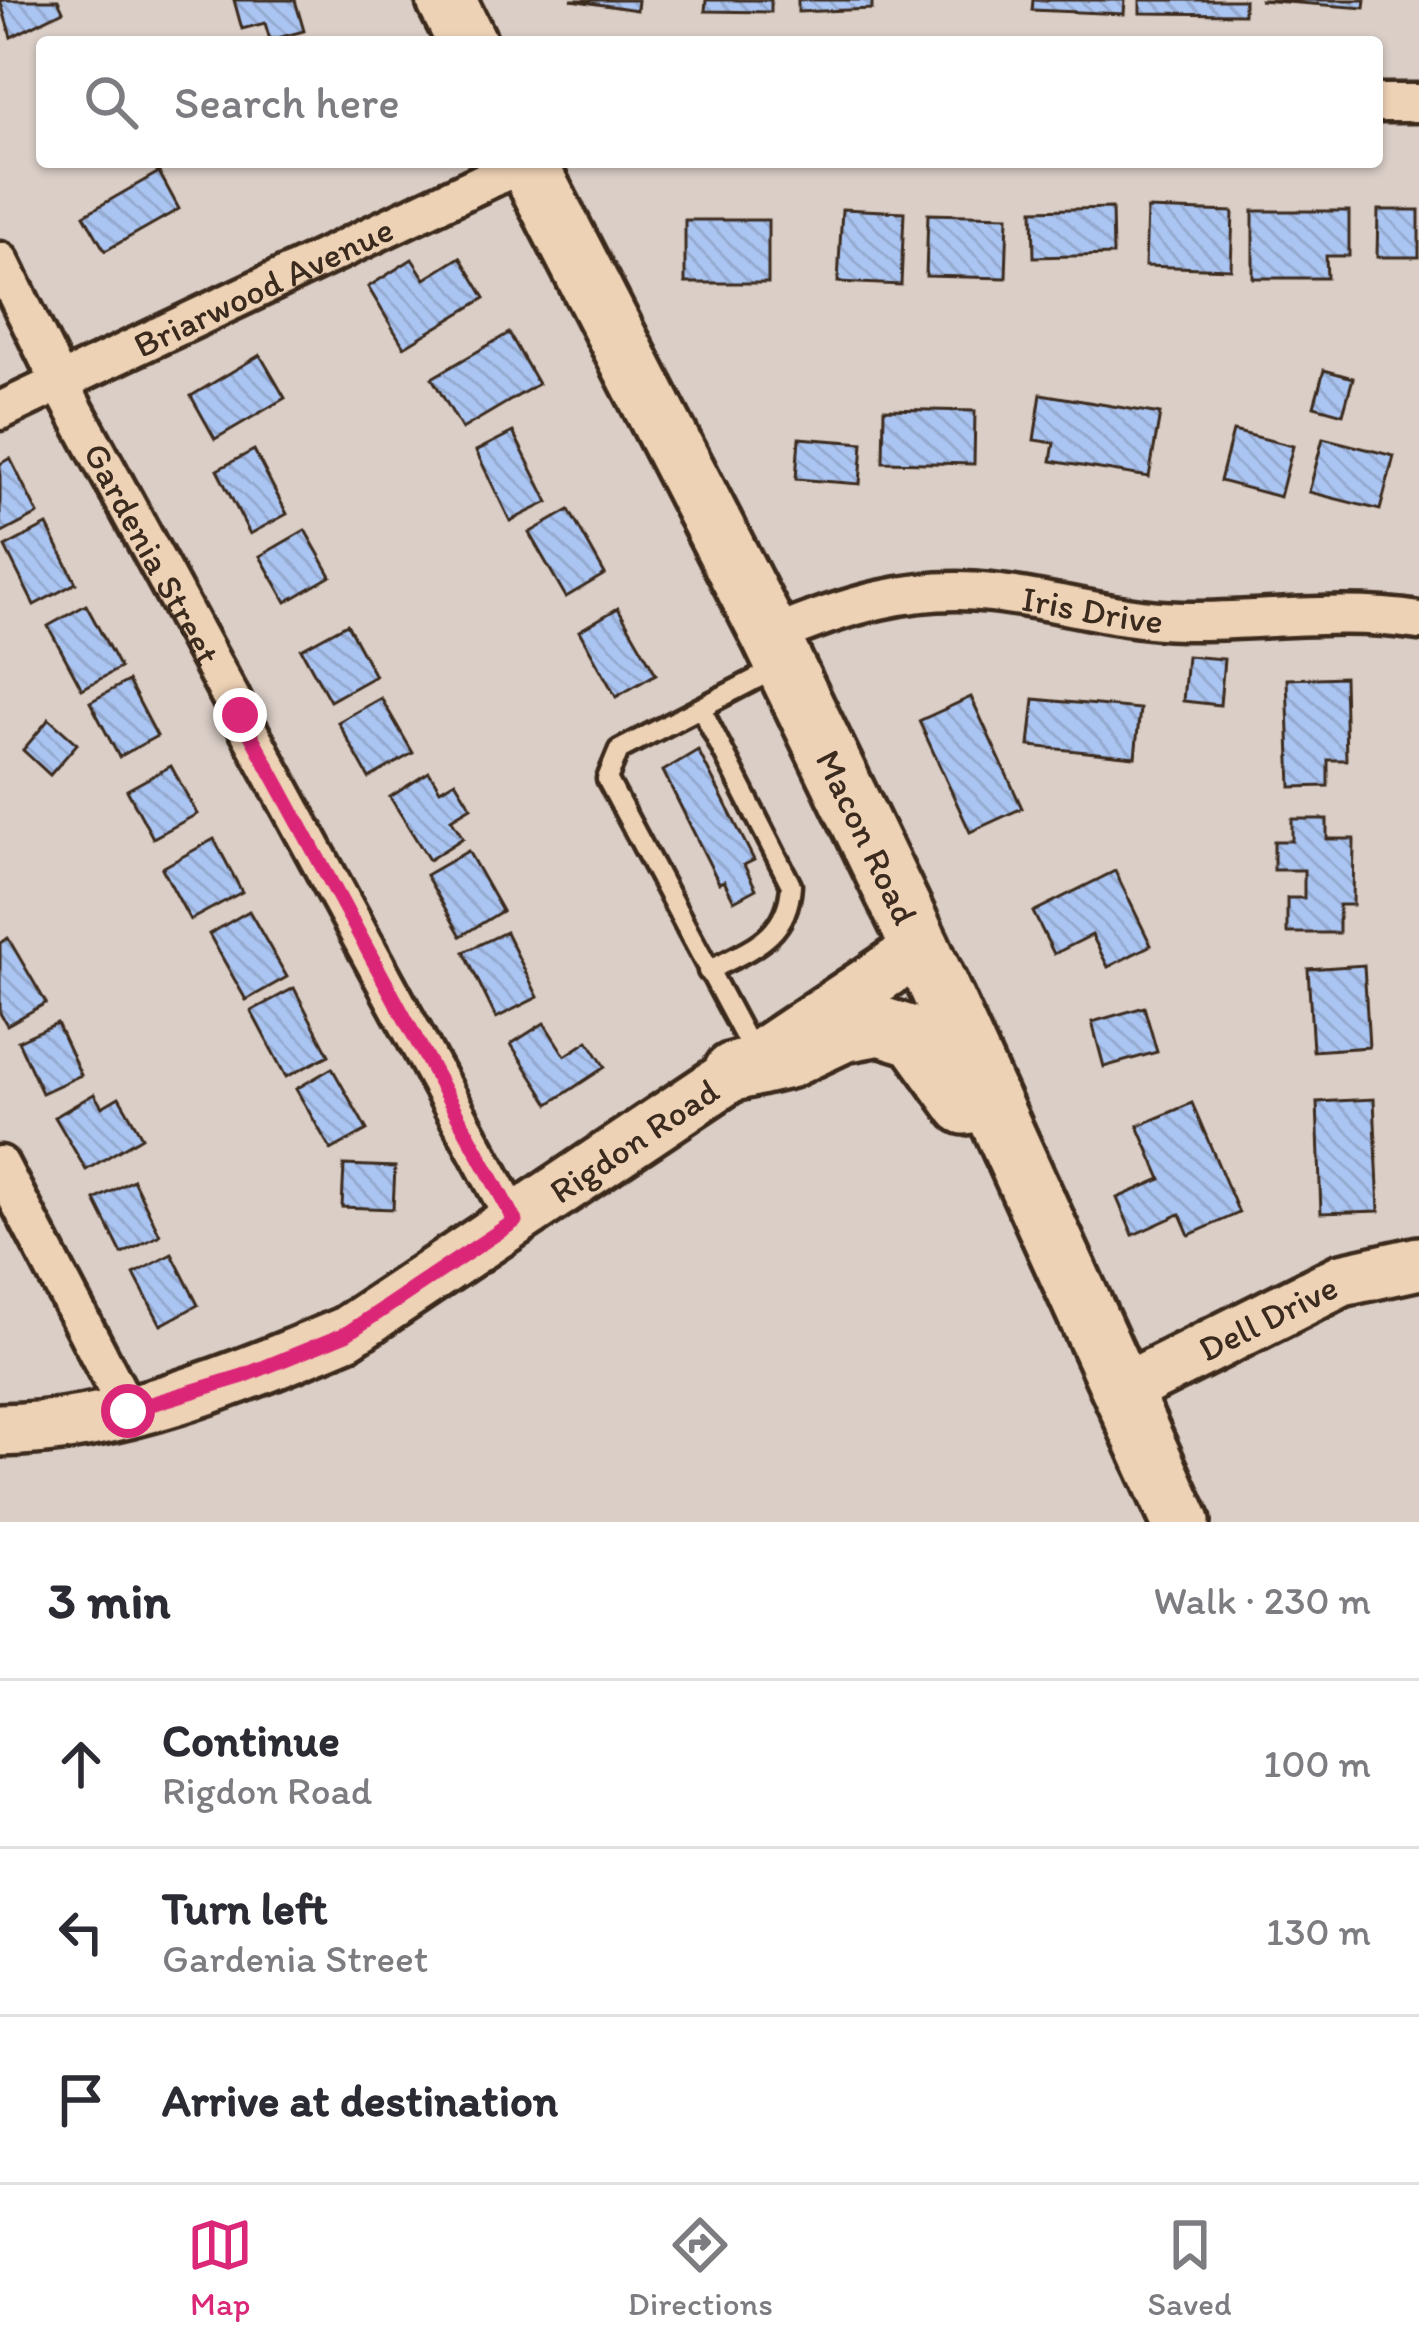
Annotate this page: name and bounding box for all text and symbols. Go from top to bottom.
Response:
search box [36,36,1383,168]
icon: search [78,69,144,135]
text: Search here [174,75,400,129]
street label: Briarwood Avenue [127,207,400,367]
street label: Gardenia Street [75,435,230,672]
street label: Iris Drive [1019,576,1165,642]
route end [213,688,267,742]
street label: Macon Road [807,743,927,932]
street label: Rigdon Road [541,1069,727,1213]
street label: Dell Drive [1191,1265,1345,1371]
route start [101,1384,155,1438]
text: 3 min [48,1570,170,1631]
text: Walk · 230 m [1154,1577,1371,1624]
text: Continue [162,1713,340,1767]
icon: ahead [48,1731,114,1797]
text: 100 m [1263,1740,1371,1787]
text: Rigdon Road [162,1767,372,1814]
text: Turn left [162,1881,328,1935]
icon: left [48,1899,114,1965]
text: 130 m [1266,1908,1371,1955]
text: Gardenia Street [162,1935,429,1982]
icon: arrive [48,2067,114,2133]
text: Arrive at destination [162,2073,558,2127]
tab: Map [187,2212,253,2323]
tab: Directions [628,2212,773,2323]
tab: Saved [1148,2212,1232,2323]

